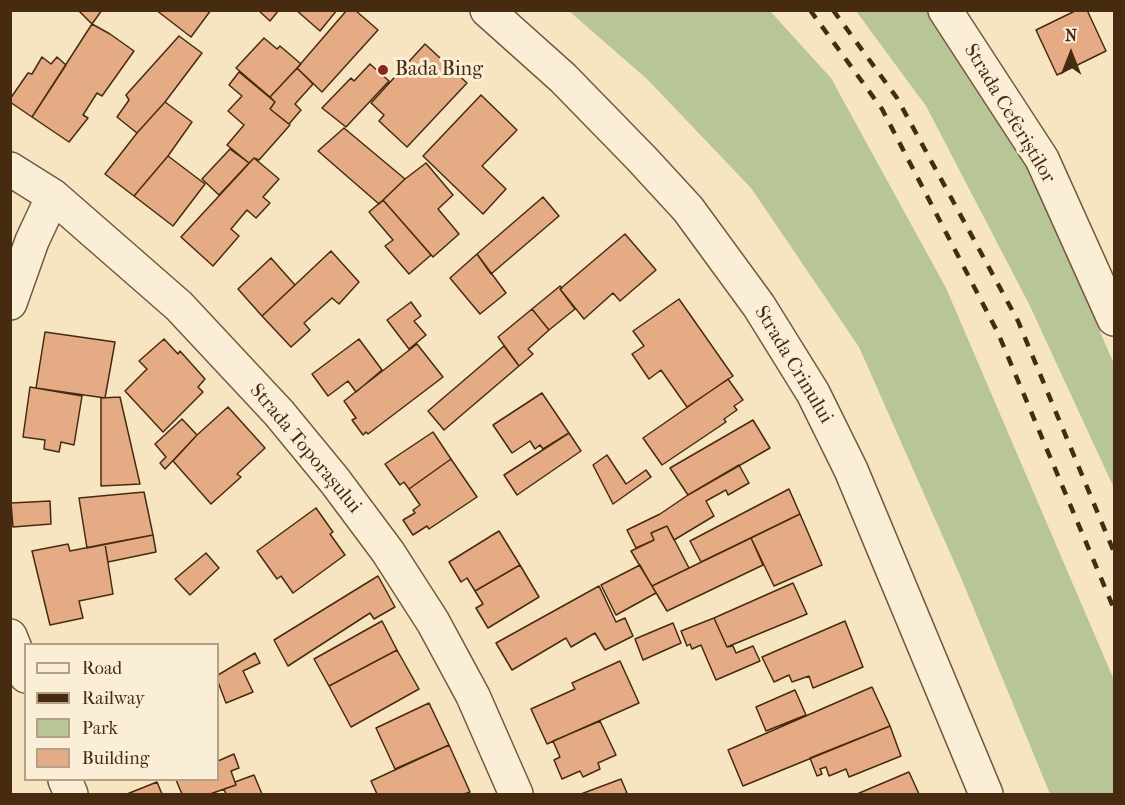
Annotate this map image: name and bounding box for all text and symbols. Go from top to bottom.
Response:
north arrow [1041,24,1101,84]
text: N [1065,26,1077,45]
street label: Strada Ceferiștilor [958,40,1060,188]
place label: Bada Bing [395,58,483,82]
marker: Bada Bing [376,63,390,77]
street label: Strada Crinului [749,302,837,428]
street label: Strada Toporașului [244,379,366,519]
legend [24,643,219,781]
text: Road [82,658,122,679]
text: Railway [82,688,145,709]
text: Park [82,718,118,739]
text: Building [82,748,149,769]

